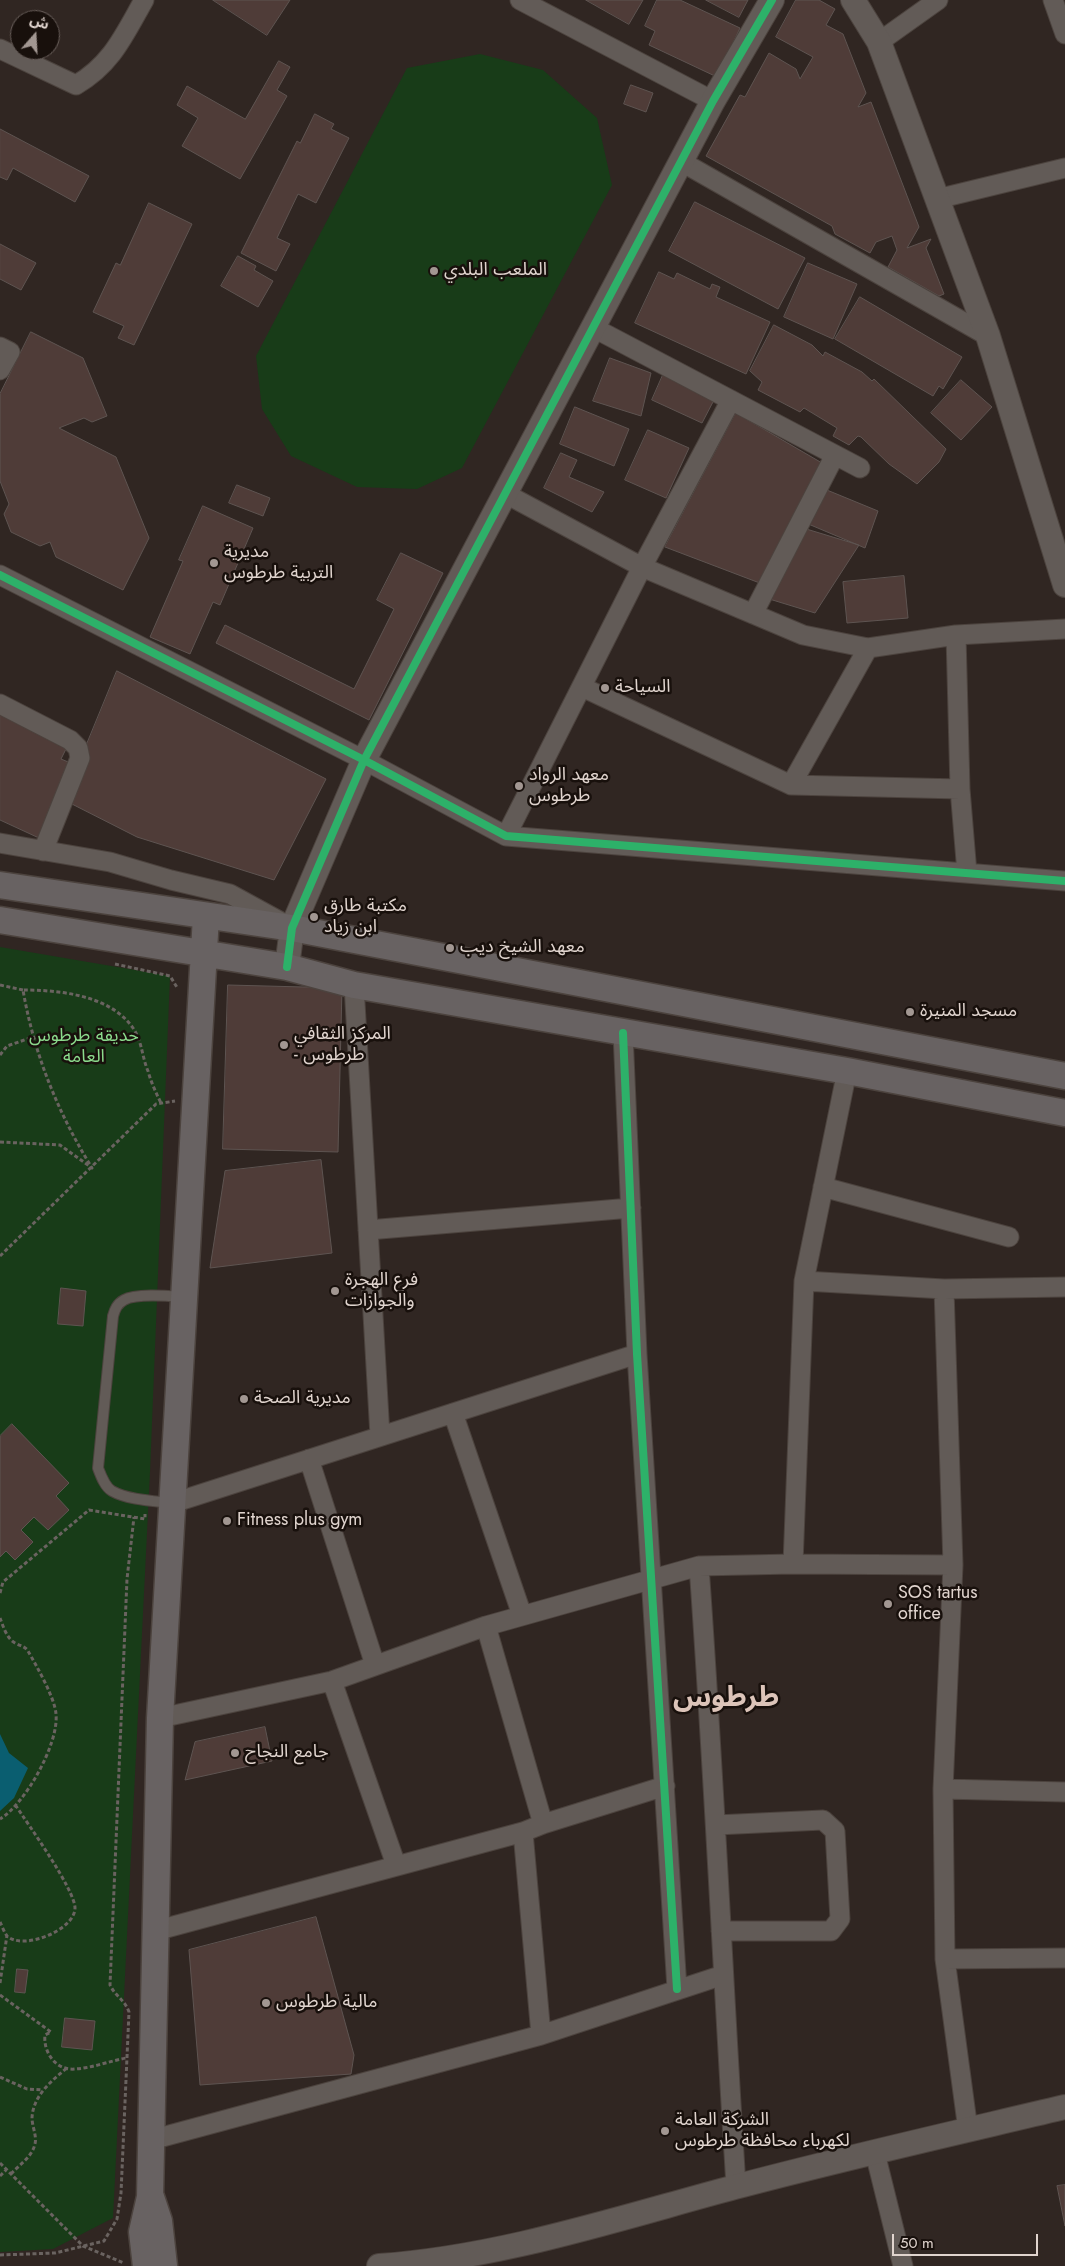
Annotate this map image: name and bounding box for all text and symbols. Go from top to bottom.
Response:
text: ش [27,9,52,34]
north arrow [10,10,60,60]
place label: الملعب البلدي [444,260,547,282]
marker: الملعب البلدي [428,265,440,277]
place label: مديرية التربية طرطوس [224,542,333,584]
marker: مديرية التربية طرطوس [208,557,220,569]
place label: السياحة [615,677,671,699]
marker: السياحة [599,682,611,694]
place label: معهد الرواد طرطوس [529,765,609,808]
marker: معهد الرواد طرطوس [513,780,525,792]
place label: مكتبة طارق ابن زياد [324,896,407,939]
marker: مكتبة طارق ابن زياد [308,911,320,923]
place label: معهد الشيخ ديب [460,937,585,959]
marker: معهد الشيخ ديب [444,942,456,954]
place label: مسجد المنيرة [920,1001,1017,1023]
marker: مسجد المنيرة [904,1006,916,1018]
place label: المركز الثقافي - طرطوس [294,1024,391,1066]
park label: حديقة طرطوس العامة [29,1026,139,1068]
marker: المركز الثقافي - طرطوس [278,1039,290,1051]
place label: فرع الهجرة والجوازات [345,1270,418,1312]
marker: فرع الهجرة والجوازات [329,1285,341,1297]
place label: مديرية الصحة [254,1388,351,1410]
marker: مديرية الصحة [238,1393,250,1405]
place label: Fitness plus gym [237,1510,362,1532]
marker: Fitness plus gym [221,1515,233,1527]
place label: SOS tartus office [898,1583,978,1626]
marker: SOS tartus office [882,1598,894,1610]
district label: طرطوس [673,1682,779,1716]
place label: جامع النجاح [245,1742,329,1764]
marker: جامع النجاح [229,1747,241,1759]
place label: مالية طرطوس [276,1992,377,2014]
marker: مالية طرطوس [260,1997,272,2009]
place label: الشركة العامة لكهرباء محافظة طرطوس [675,2110,850,2152]
marker: الشركة العامة لكهرباء محافظة طرطوس [659,2125,671,2137]
scale bar [895,2224,1041,2256]
text: 50 m [900,2232,934,2254]

